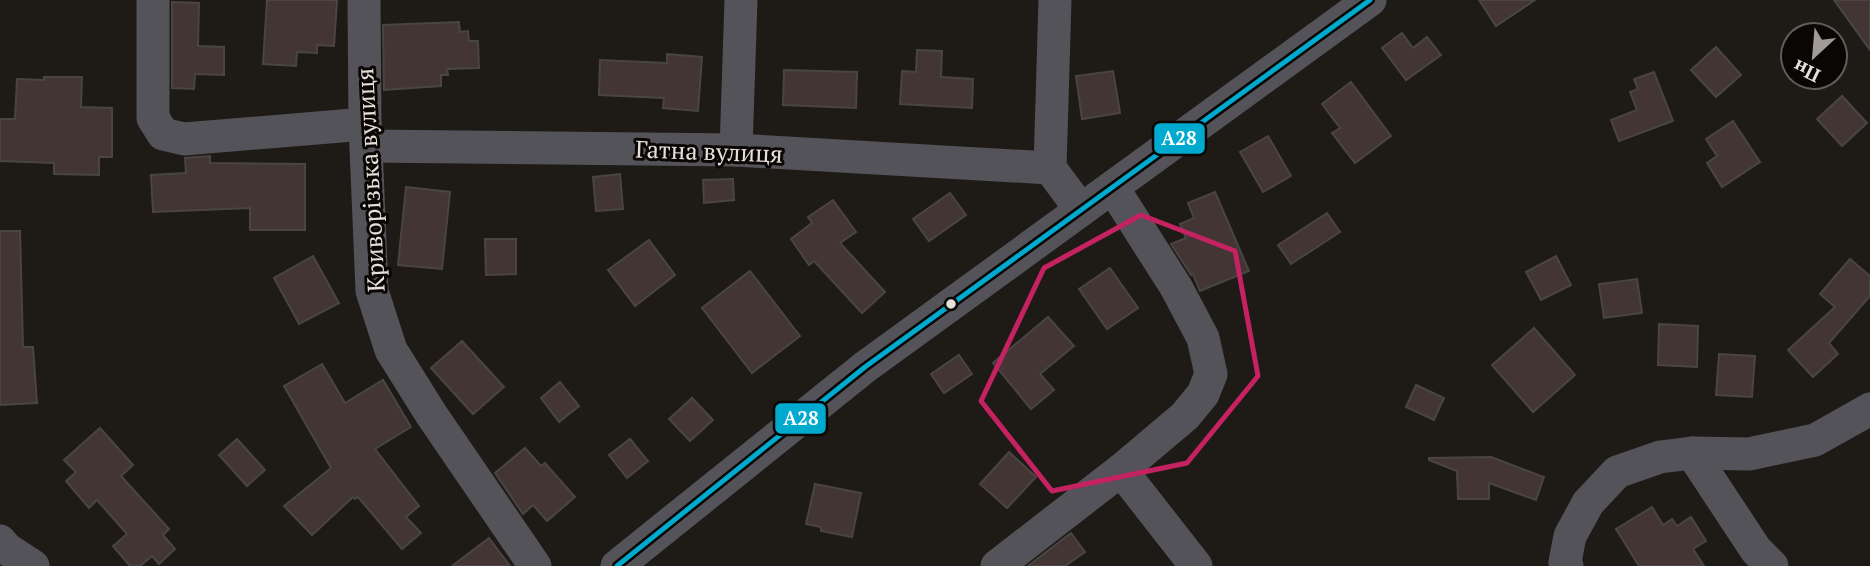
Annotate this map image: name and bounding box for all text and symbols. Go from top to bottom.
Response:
north arrow [1779,21,1849,91]
text: Пн [1788,54,1824,89]
street label: Криворізька вулиця [348,67,392,293]
line badge: А28 [1153,122,1206,155]
text: А28 [1161,125,1197,150]
street label: Гатна вулиця [635,132,783,170]
unlabelled marker [944,297,958,311]
line badge: А28 [774,402,827,435]
text: А28 [783,405,819,430]

